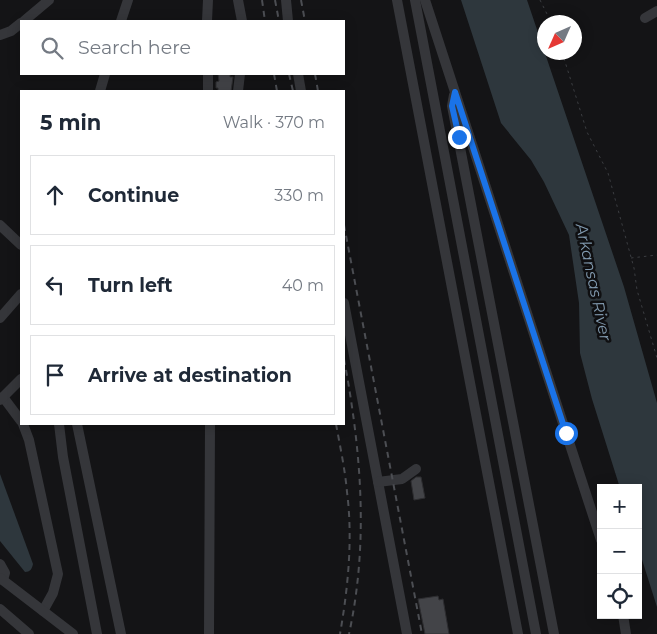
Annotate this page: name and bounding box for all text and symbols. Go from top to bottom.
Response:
north arrow [537,15,582,60]
search box [20,20,345,75]
icon: search [38,34,66,62]
text: Search here [78,36,191,59]
text: 5 min [40,110,101,135]
text: Walk · 370 m [223,113,325,132]
route end [448,126,471,149]
icon: ahead [41,181,69,209]
text: Continue [88,184,179,207]
text: 330 m [274,186,324,205]
water label: Arkansas River [572,221,615,343]
icon: left [41,271,69,299]
text: Turn left [88,274,173,297]
text: 40 m [282,276,324,295]
icon: arrive [41,361,69,389]
text: Arrive at destination [88,364,292,387]
route start [555,422,578,445]
map controls [597,484,642,619]
button: + [597,484,642,529]
button: − [597,529,642,574]
button: locate [597,574,642,619]

